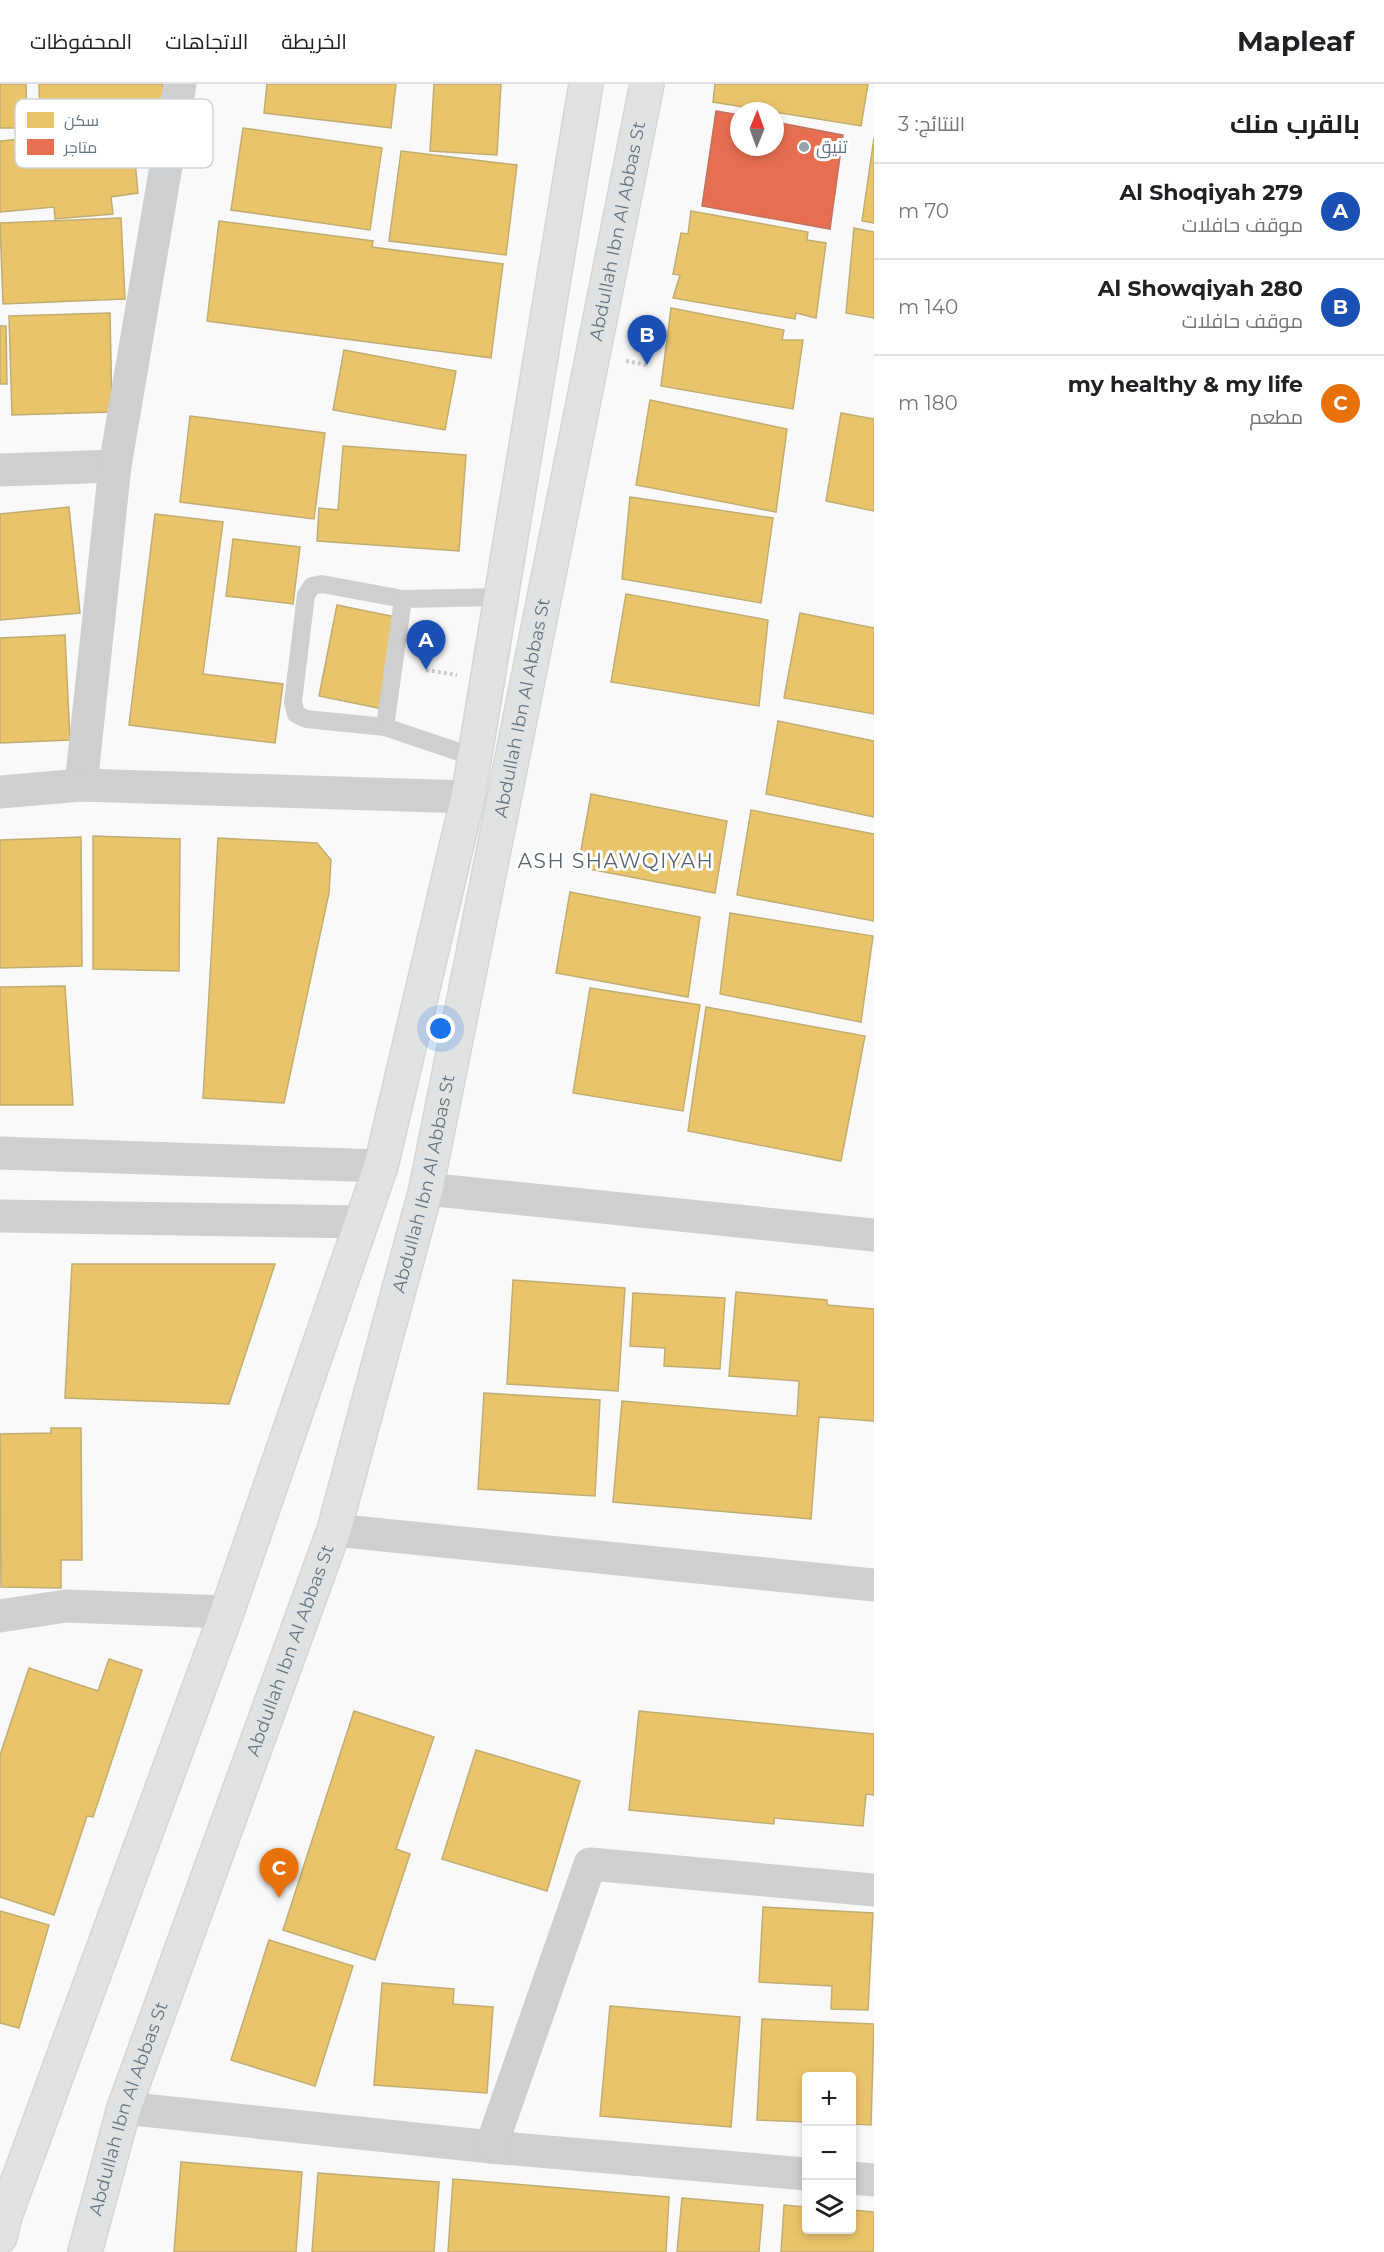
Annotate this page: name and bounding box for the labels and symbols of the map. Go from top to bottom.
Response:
legend [15,99,213,168]
north arrow [730,102,784,156]
text: سكن [64,111,99,131]
street label: Abdullah Ibn Al Abbas St [585,120,650,343]
place label: تنيق [816,136,848,159]
text: متاجر [63,138,97,157]
marker: تنيق [797,140,811,154]
pin: B [628,316,666,365]
street label: Abdullah Ibn Al Abbas St [490,596,555,820]
pin: A [406,620,446,670]
district label: ASH SHAWQIYAH [518,849,714,873]
your location [426,1014,455,1043]
street label: Abdullah Ibn Al Abbas St [387,1073,460,1295]
street label: Abdullah Ibn Al Abbas St [242,1542,339,1759]
pin: C [260,1848,298,1898]
street label: Abdullah Ibn Al Abbas St [84,1998,173,2218]

